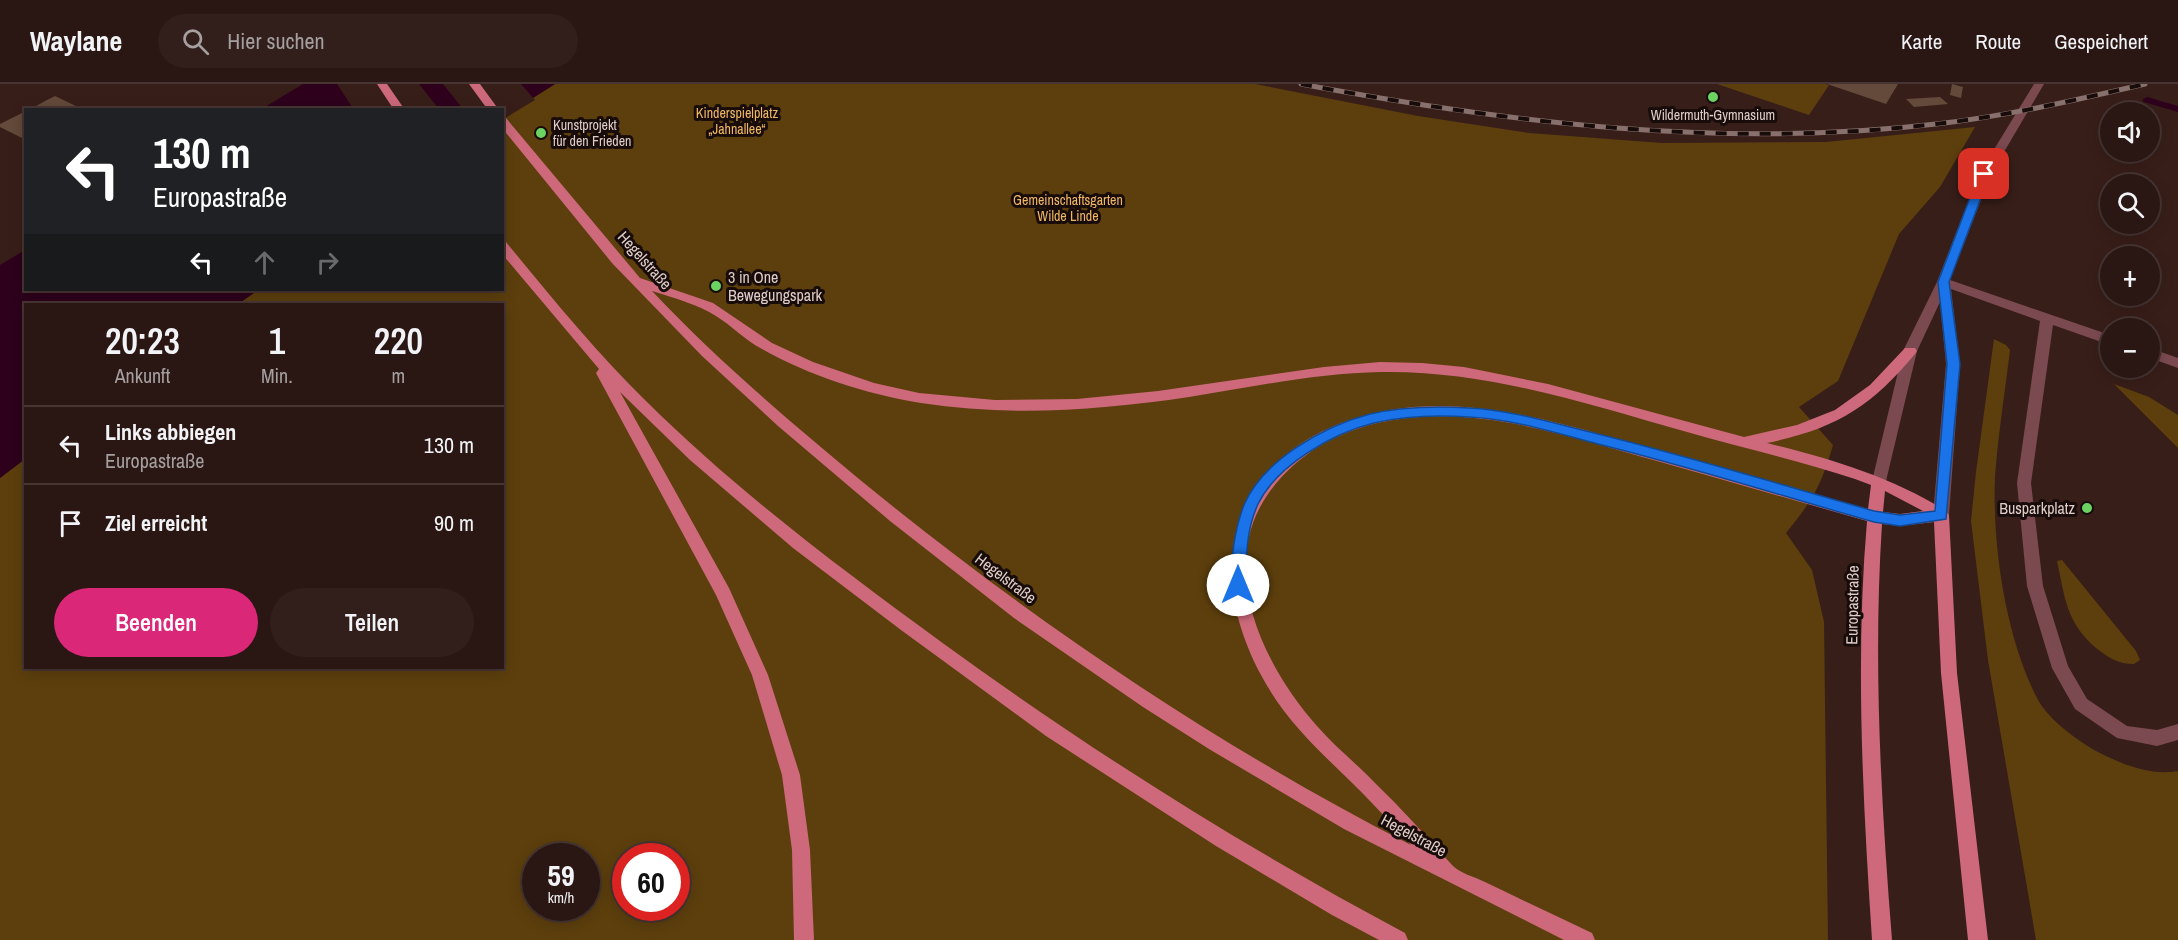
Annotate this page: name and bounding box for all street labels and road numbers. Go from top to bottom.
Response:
street label: Hegelstraße [613,226,677,294]
street label: Hegelstraße [971,548,1041,608]
street label: Europastraße [1840,565,1864,645]
street label: Hegelstraße [1377,809,1451,861]

